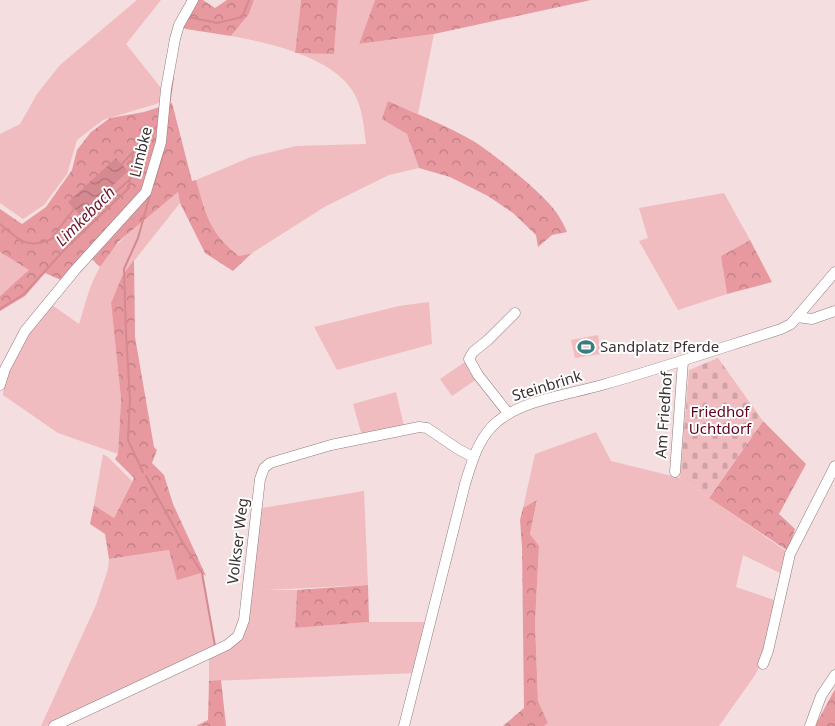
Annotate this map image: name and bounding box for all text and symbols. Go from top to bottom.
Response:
street label: Limbke [124,124,156,179]
water label: Limkebach [50,181,120,251]
place label: Sandplatz Pferde [600,336,719,356]
sports icon: Sandplatz Pferde [576,337,596,357]
street label: Steinbrink [509,365,584,405]
street label: Am Friedhof [650,370,676,459]
park label: Friedhof Uchtdorf [689,401,752,438]
street label: Volkser Weg [222,497,252,585]

